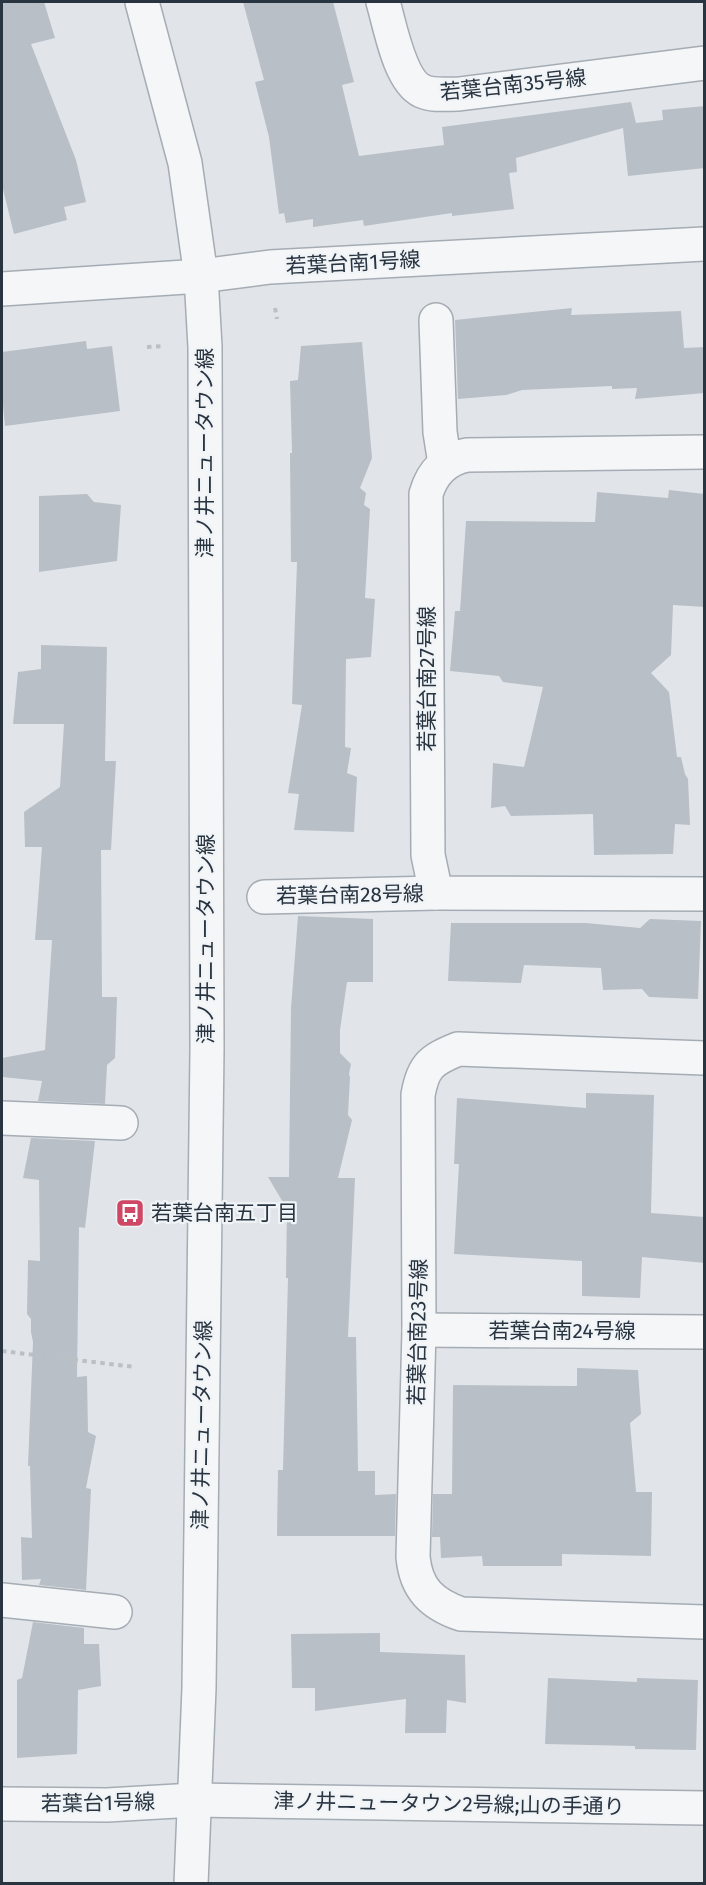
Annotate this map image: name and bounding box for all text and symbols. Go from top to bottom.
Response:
street label: 若葉台南35号線 [439,64,587,106]
street label: 若葉台南1号線 [285,246,421,280]
street label: 津ノ井ニュータウン線 [192,348,218,558]
street label: 若葉台南27号線 [414,606,440,752]
street label: 津ノ井ニュータウン線 [193,834,219,1044]
street label: 若葉台南28号線 [276,881,424,909]
bus stop icon: 若葉台南五丁目 [114,1197,146,1229]
place label: 若葉台南五丁目 [151,1200,298,1226]
street label: 若葉台南23号線 [404,1258,432,1406]
street label: 若葉台南24号線 [489,1318,636,1344]
street label: 津ノ井ニュータウン線 [187,1320,217,1530]
street label: 津ノ井ニュータウン2号線;山の手通り [273,1788,625,1820]
street label: 若葉台1号線 [41,1789,155,1817]

